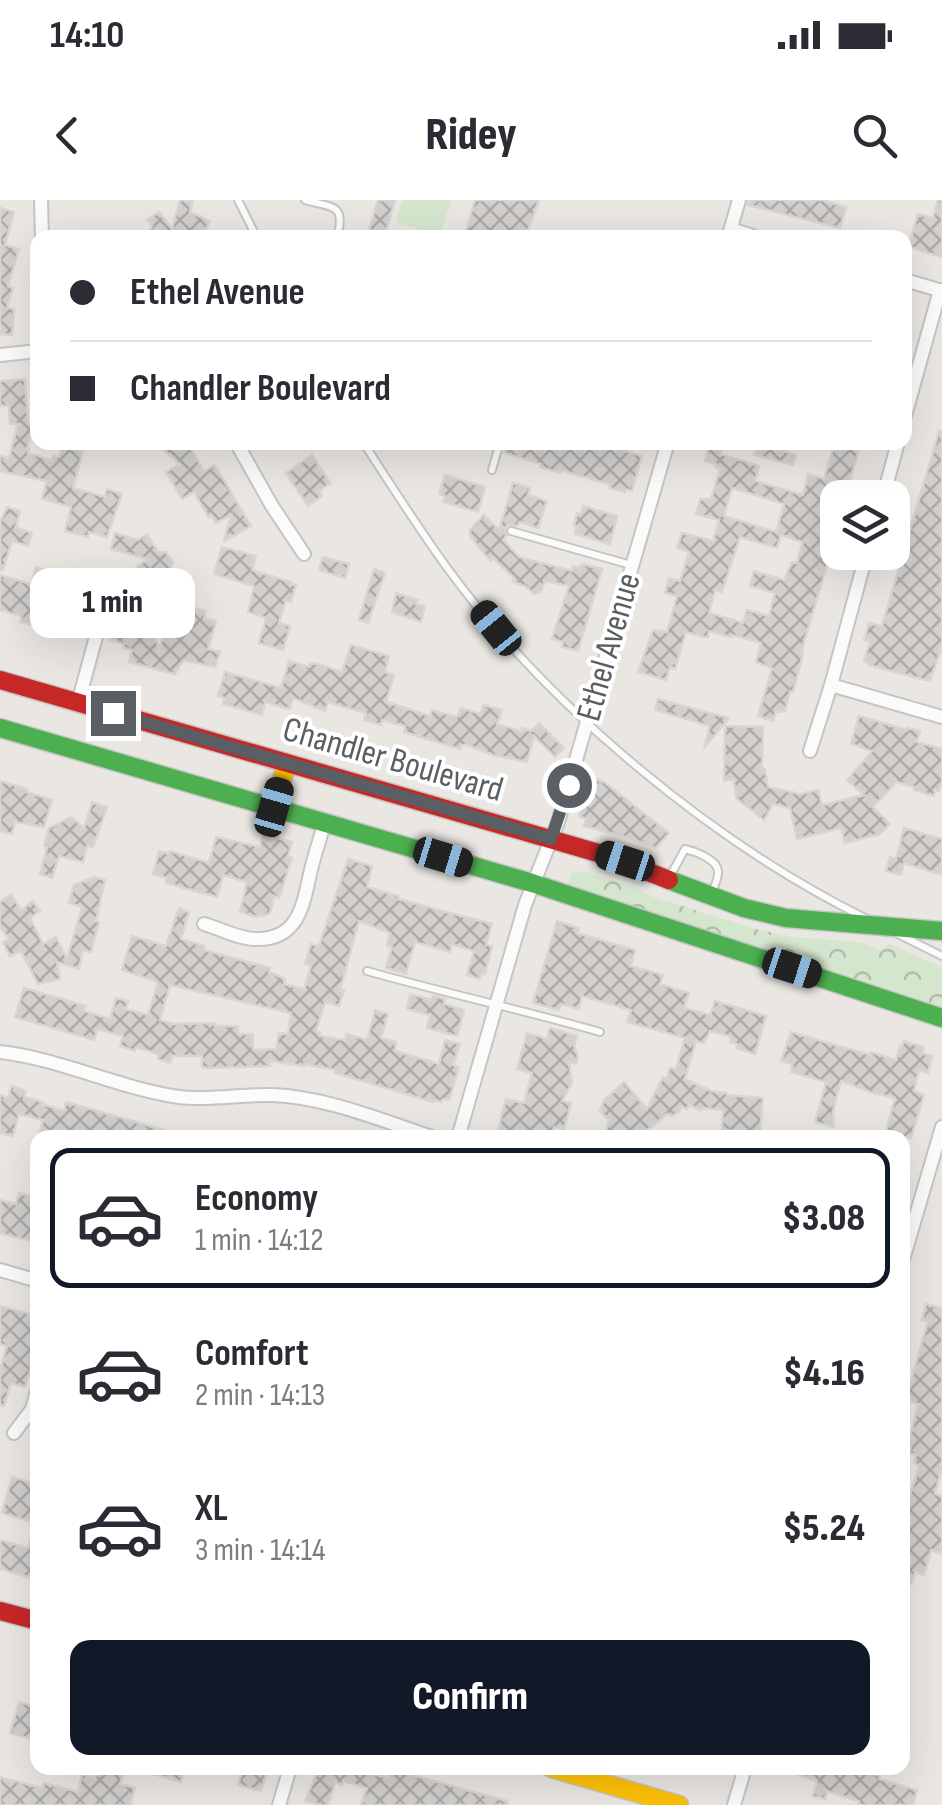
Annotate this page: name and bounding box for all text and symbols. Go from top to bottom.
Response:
text: 14:10 [50,13,124,58]
icon: back [40,108,95,163]
text: Ridey [426,108,516,163]
icon: search [847,108,902,163]
text: Ethel Avenue [130,270,305,315]
text: Chandler Boulevard [130,366,391,411]
map controls [820,480,910,570]
button: layers [820,480,910,570]
callout: 1 min [31,568,196,638]
street label: Ethel Avenue [567,568,651,726]
text: 1 min [82,583,143,622]
car [465,595,527,661]
route end [91,691,136,736]
street label: Chandler Boulevard [278,708,508,812]
route start [547,763,592,808]
car [251,774,297,840]
car [410,834,476,880]
car [592,837,658,885]
car [759,944,825,992]
icon: car [75,1173,165,1263]
text: Economy [195,1176,318,1221]
text: $3.08 [782,1196,865,1241]
text: 1 min · 14:12 [195,1221,323,1260]
icon: car [75,1328,165,1418]
text: Comfort [195,1331,309,1376]
text: $4.16 [783,1351,865,1396]
text: 2 min · 14:13 [195,1376,325,1415]
icon: car [75,1483,165,1573]
text: XL [195,1486,228,1531]
text: $5.24 [783,1506,865,1551]
text: 3 min · 14:14 [195,1531,325,1570]
button: Confirm [70,1640,870,1755]

